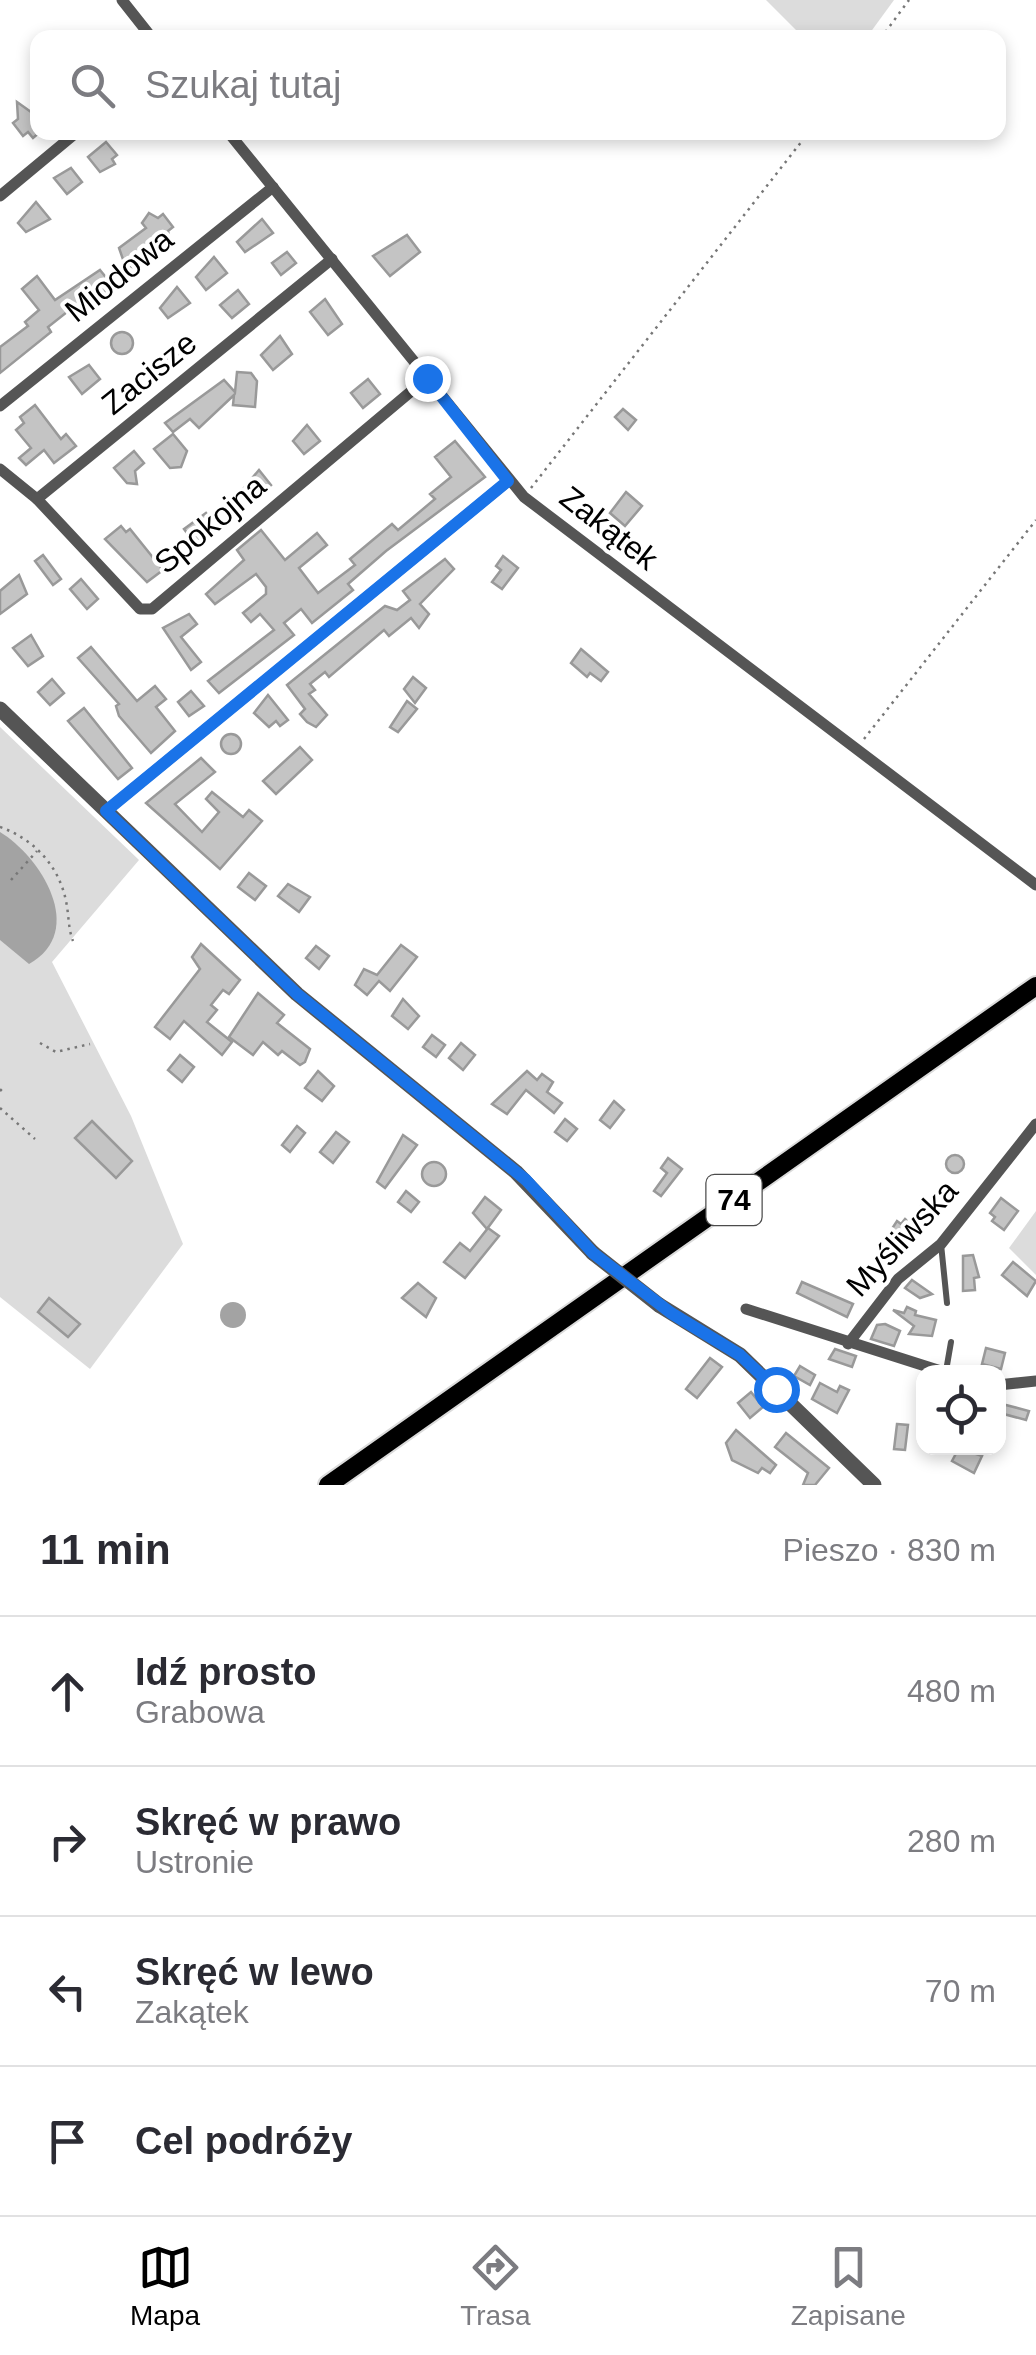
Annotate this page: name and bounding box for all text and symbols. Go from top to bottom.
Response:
search box [30,30,1006,140]
icon: search [65,58,120,113]
text: Szukaj tutaj [145,64,341,106]
street label: Miodowa [58,221,180,329]
street label: Zacisze [95,324,203,422]
route end [405,356,451,402]
street label: Spokojna [147,467,273,581]
street label: Zakątek [553,479,666,578]
street label: Myśliwska [839,1172,965,1304]
road number: 74 [706,1175,762,1225]
map controls [916,1365,1006,1455]
button: locate [916,1365,1006,1455]
route start [754,1367,800,1413]
text: 11 min [40,1526,171,1573]
text: Pieszo · 830 m [783,1532,996,1568]
text: Idź prosto [135,1651,317,1693]
icon: ahead [40,1664,95,1719]
text: 480 m [907,1673,996,1709]
text: Grabowa [135,1694,265,1730]
text: Skręć w prawo [135,1801,401,1843]
icon: right [40,1814,95,1869]
text: 280 m [907,1823,996,1859]
text: Ustronie [135,1844,254,1880]
text: Skręć w lewo [135,1951,374,1993]
icon: left [40,1964,95,2019]
text: 70 m [925,1973,996,2009]
text: Zakątek [135,1994,249,2030]
icon: arrive [40,2114,95,2169]
text: Cel podróży [135,2120,352,2162]
tab: Mapa [130,2240,200,2332]
tab: Trasa [460,2240,531,2332]
tab: Zapisane [791,2240,906,2332]

